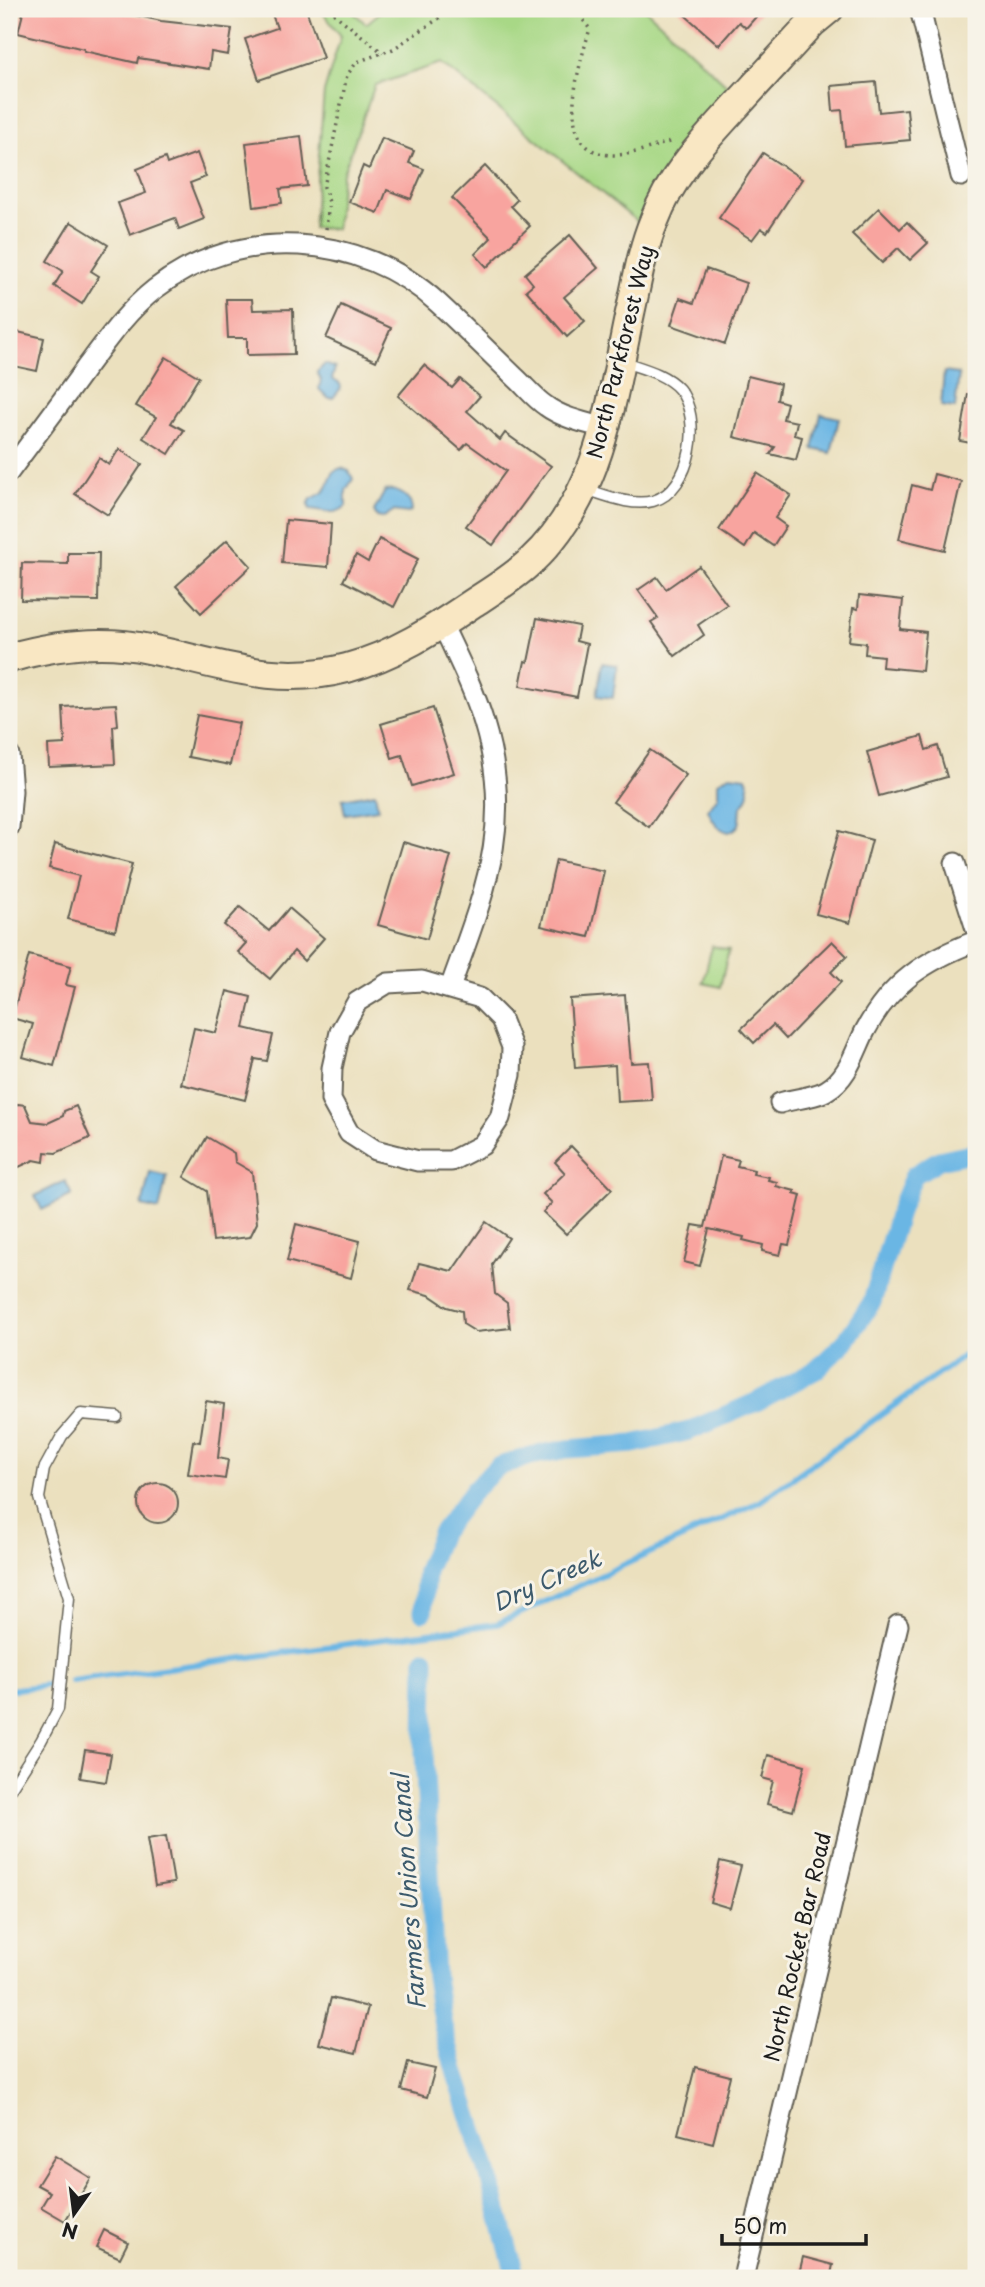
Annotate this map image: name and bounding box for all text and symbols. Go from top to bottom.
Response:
street label: North Parkforest Way [577,241,661,462]
water label: Dry Creek [486,1540,607,1619]
water label: Farmers Union Canal [382,1770,433,2011]
street label: North Rocket Bar Road [754,1829,838,2064]
north arrow [38,2178,108,2248]
scale bar [722,2203,866,2247]
text: 50 m [733,2209,787,2241]
text: N [59,2216,80,2247]

